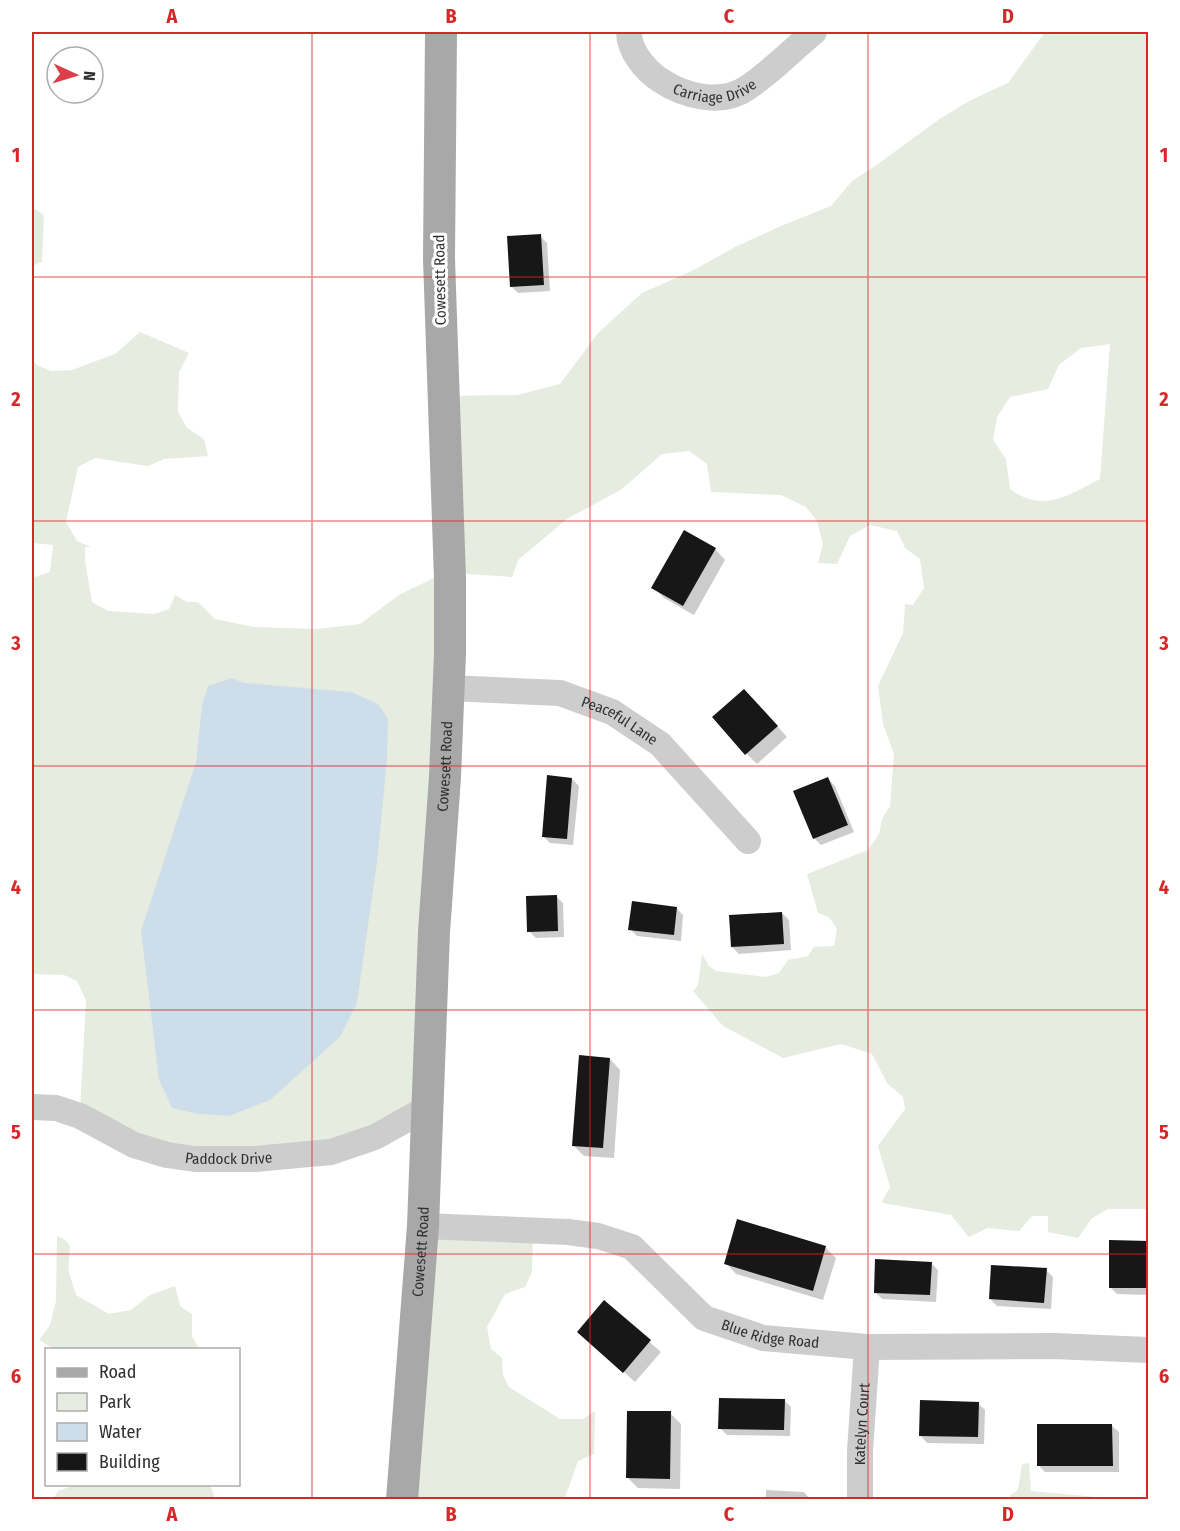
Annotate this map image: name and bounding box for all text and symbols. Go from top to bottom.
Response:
text: A [166,4,179,28]
text: B [445,4,457,28]
text: C [724,4,735,28]
text: D [1002,4,1014,28]
north arrow [45,45,105,105]
text: N [80,71,99,81]
street label: Carriage Drive [670,75,760,107]
text: 1 [12,143,20,167]
text: 1 [1160,143,1168,167]
street label: Cowesett Road [430,234,450,326]
text: 2 [10,387,21,411]
text: 2 [1158,387,1169,411]
text: 3 [10,631,21,655]
text: 3 [1158,631,1169,655]
street label: Peaceful Lane [579,693,661,749]
street label: Cowesett Road [434,721,456,812]
text: 4 [11,875,21,899]
text: 4 [1159,875,1169,899]
text: 5 [11,1120,21,1144]
text: 5 [1159,1120,1169,1144]
street label: Paddock Drive [184,1148,273,1168]
street label: Cowesett Road [409,1206,433,1298]
street label: Blue Ridge Road [719,1316,820,1352]
legend [45,1348,240,1486]
text: Road [99,1361,136,1383]
text: 6 [11,1364,21,1388]
text: 6 [1159,1364,1169,1388]
street label: Katelyn Court [851,1382,874,1465]
text: Park [99,1391,132,1413]
text: Water [99,1421,142,1443]
text: Building [99,1451,160,1473]
text: A [166,1502,179,1526]
text: B [445,1502,457,1526]
text: C [724,1502,735,1526]
text: D [1002,1502,1014,1526]

